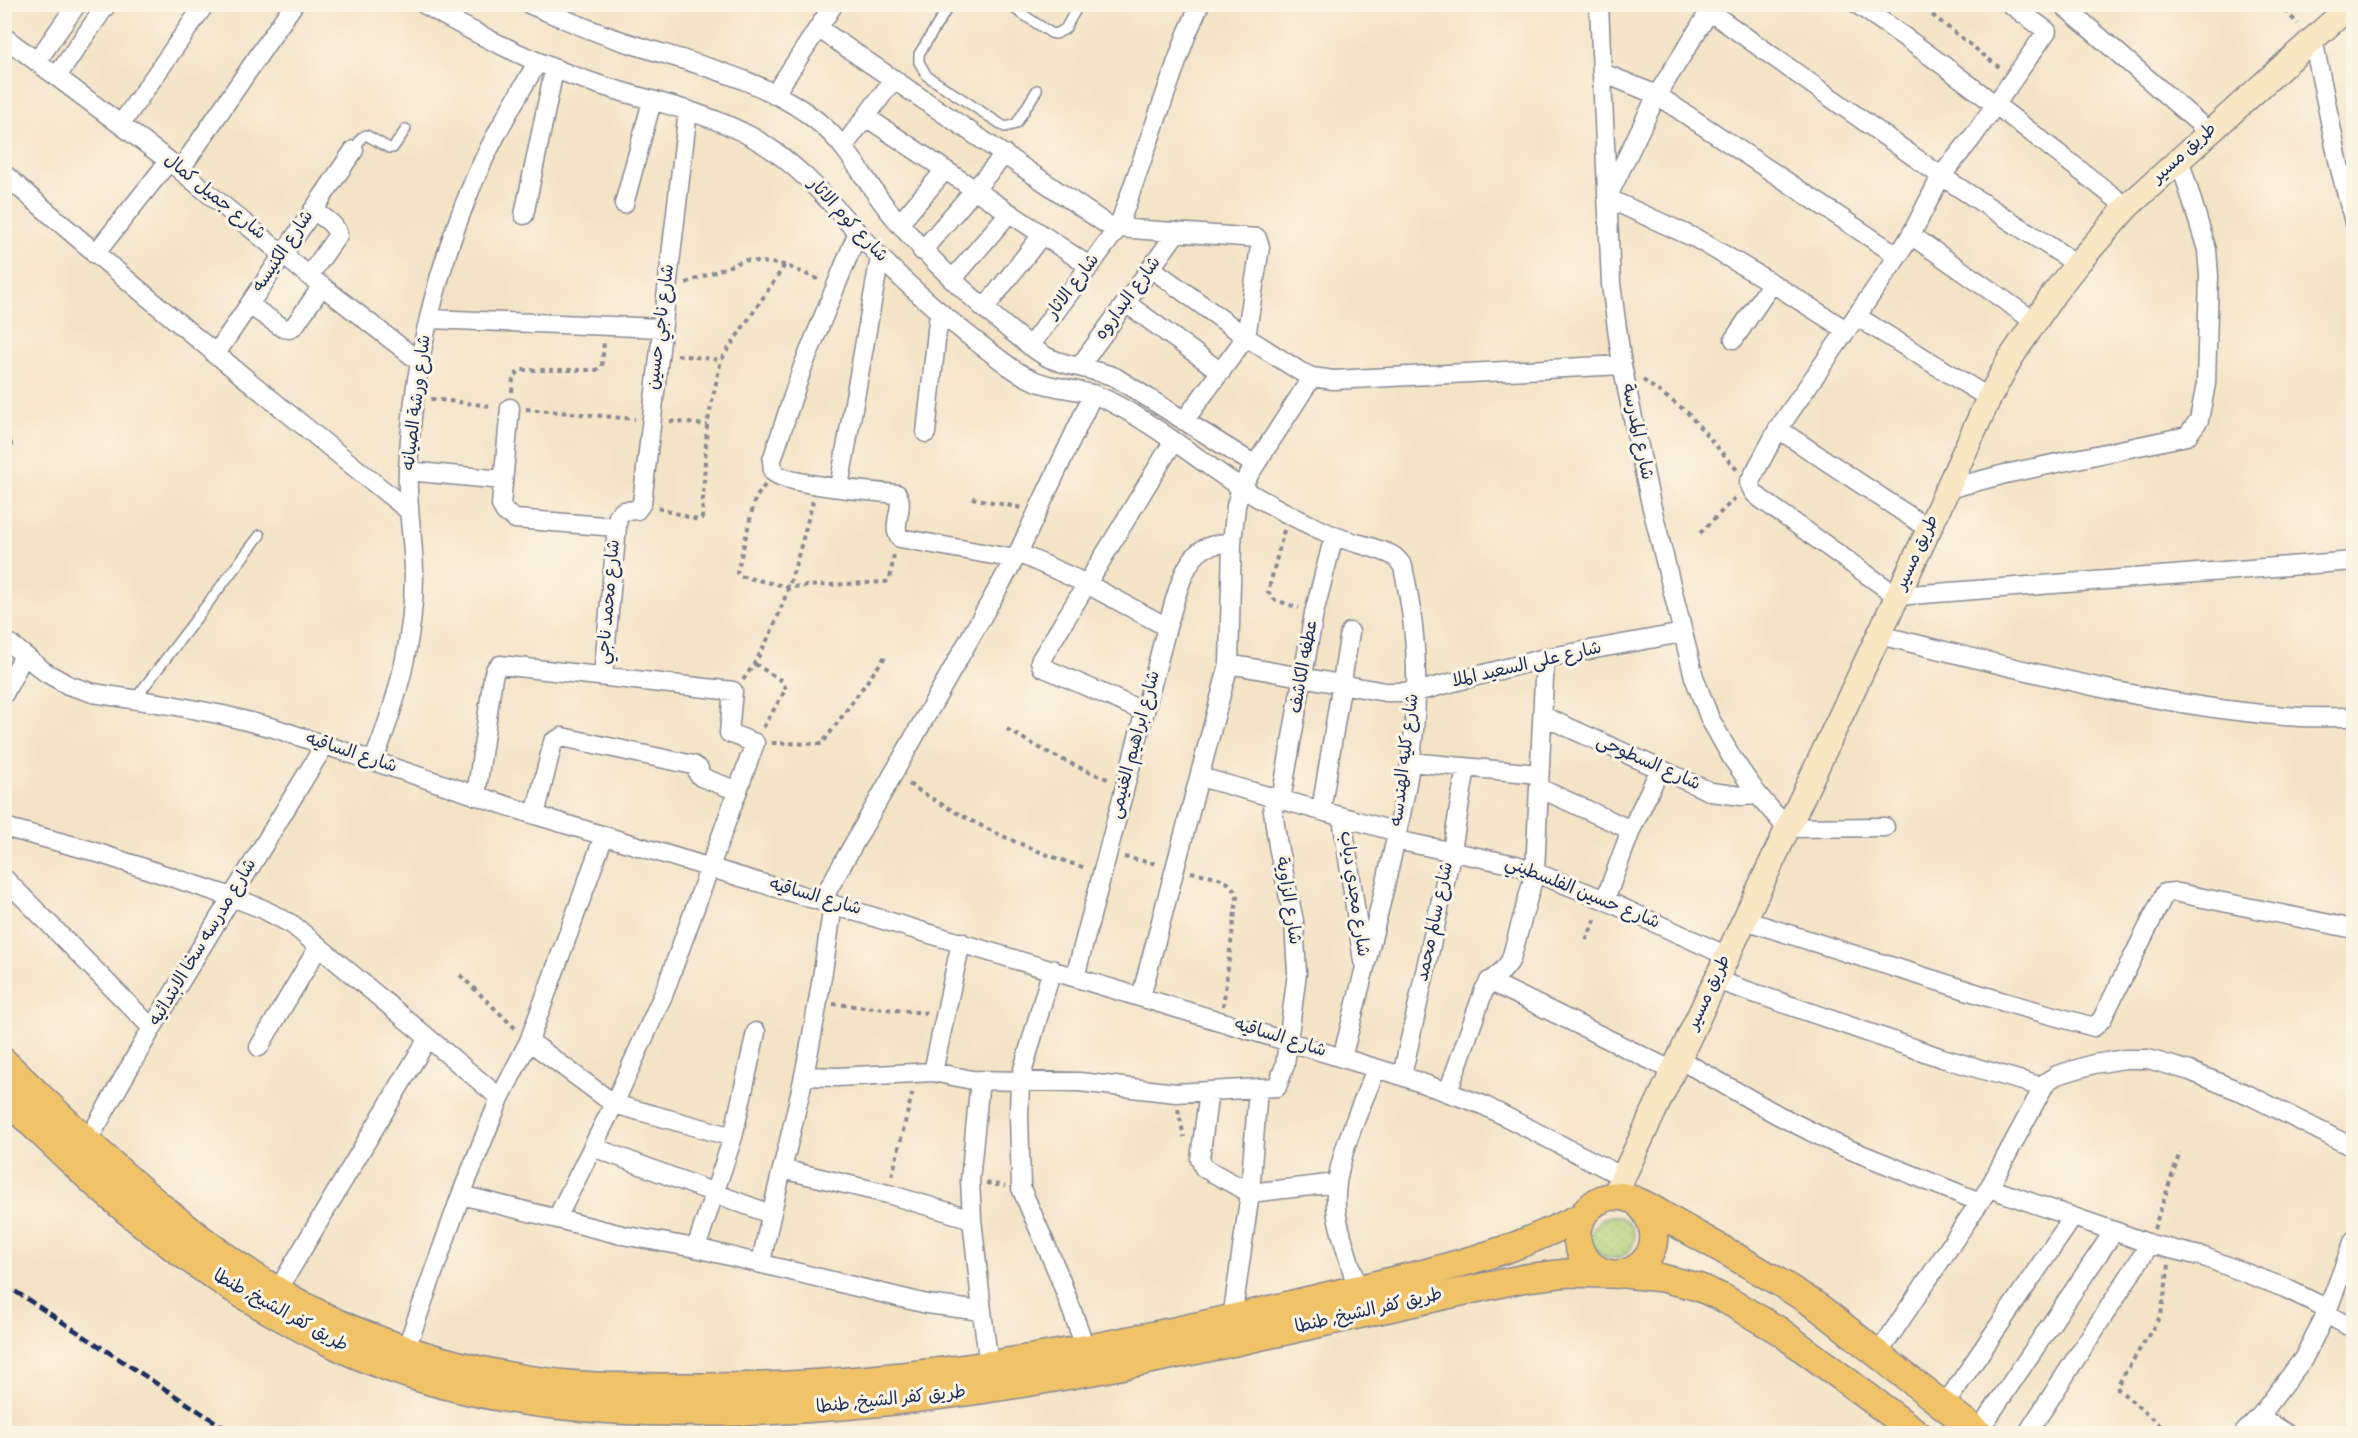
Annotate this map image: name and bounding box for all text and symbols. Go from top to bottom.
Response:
street label: طريق مسير [2145,118,2223,191]
street label: شارع جميل كمال [158,149,270,247]
street label: شارع كوم الاثار [800,172,893,269]
street label: شارع الكنيسه [247,206,321,298]
street label: شارع الاثار [1040,249,1107,326]
street label: شارع البداروه [1090,252,1168,346]
street label: شارع ناجي حسين [642,263,683,392]
street label: شارع ورشة الصيانه [397,334,439,472]
street label: شارع المدرسة [1614,382,1658,482]
street label: طريق مسير [1889,511,1946,596]
street label: شارع محمد ناجي [592,538,629,666]
street label: عطفه الكاشف [1285,618,1325,716]
street label: شارع على السعيد الملا [1450,637,1604,695]
street label: شارع ابراهيم الغنيمى [1104,668,1168,822]
street label: شارع كليه الهندسه [1385,692,1427,828]
street label: شارع الساقيه [302,727,400,781]
street label: شارع السطوحى [1592,730,1704,798]
street label: شارع مجدي دياب [1332,829,1374,959]
street label: شارع حسين الفلسطيني [1500,851,1663,937]
street label: شارع مدرسه سخا الابتدائيه [144,855,264,1031]
street label: شارع الزاوية [1268,855,1306,947]
street label: شارع سالم محمد [1411,860,1461,984]
street label: شارع الساقيه [766,873,864,923]
street label: طريق مسير [1681,951,1738,1036]
street label: شارع الساقيه [1231,1013,1329,1065]
street label: طريق كفر الشيخ, طنطا [208,1265,352,1359]
street label: طريق كفر الشيخ, طنطا [1293,1283,1445,1341]
street label: طريق كفر الشيخ, طنطا [815,1381,967,1421]

